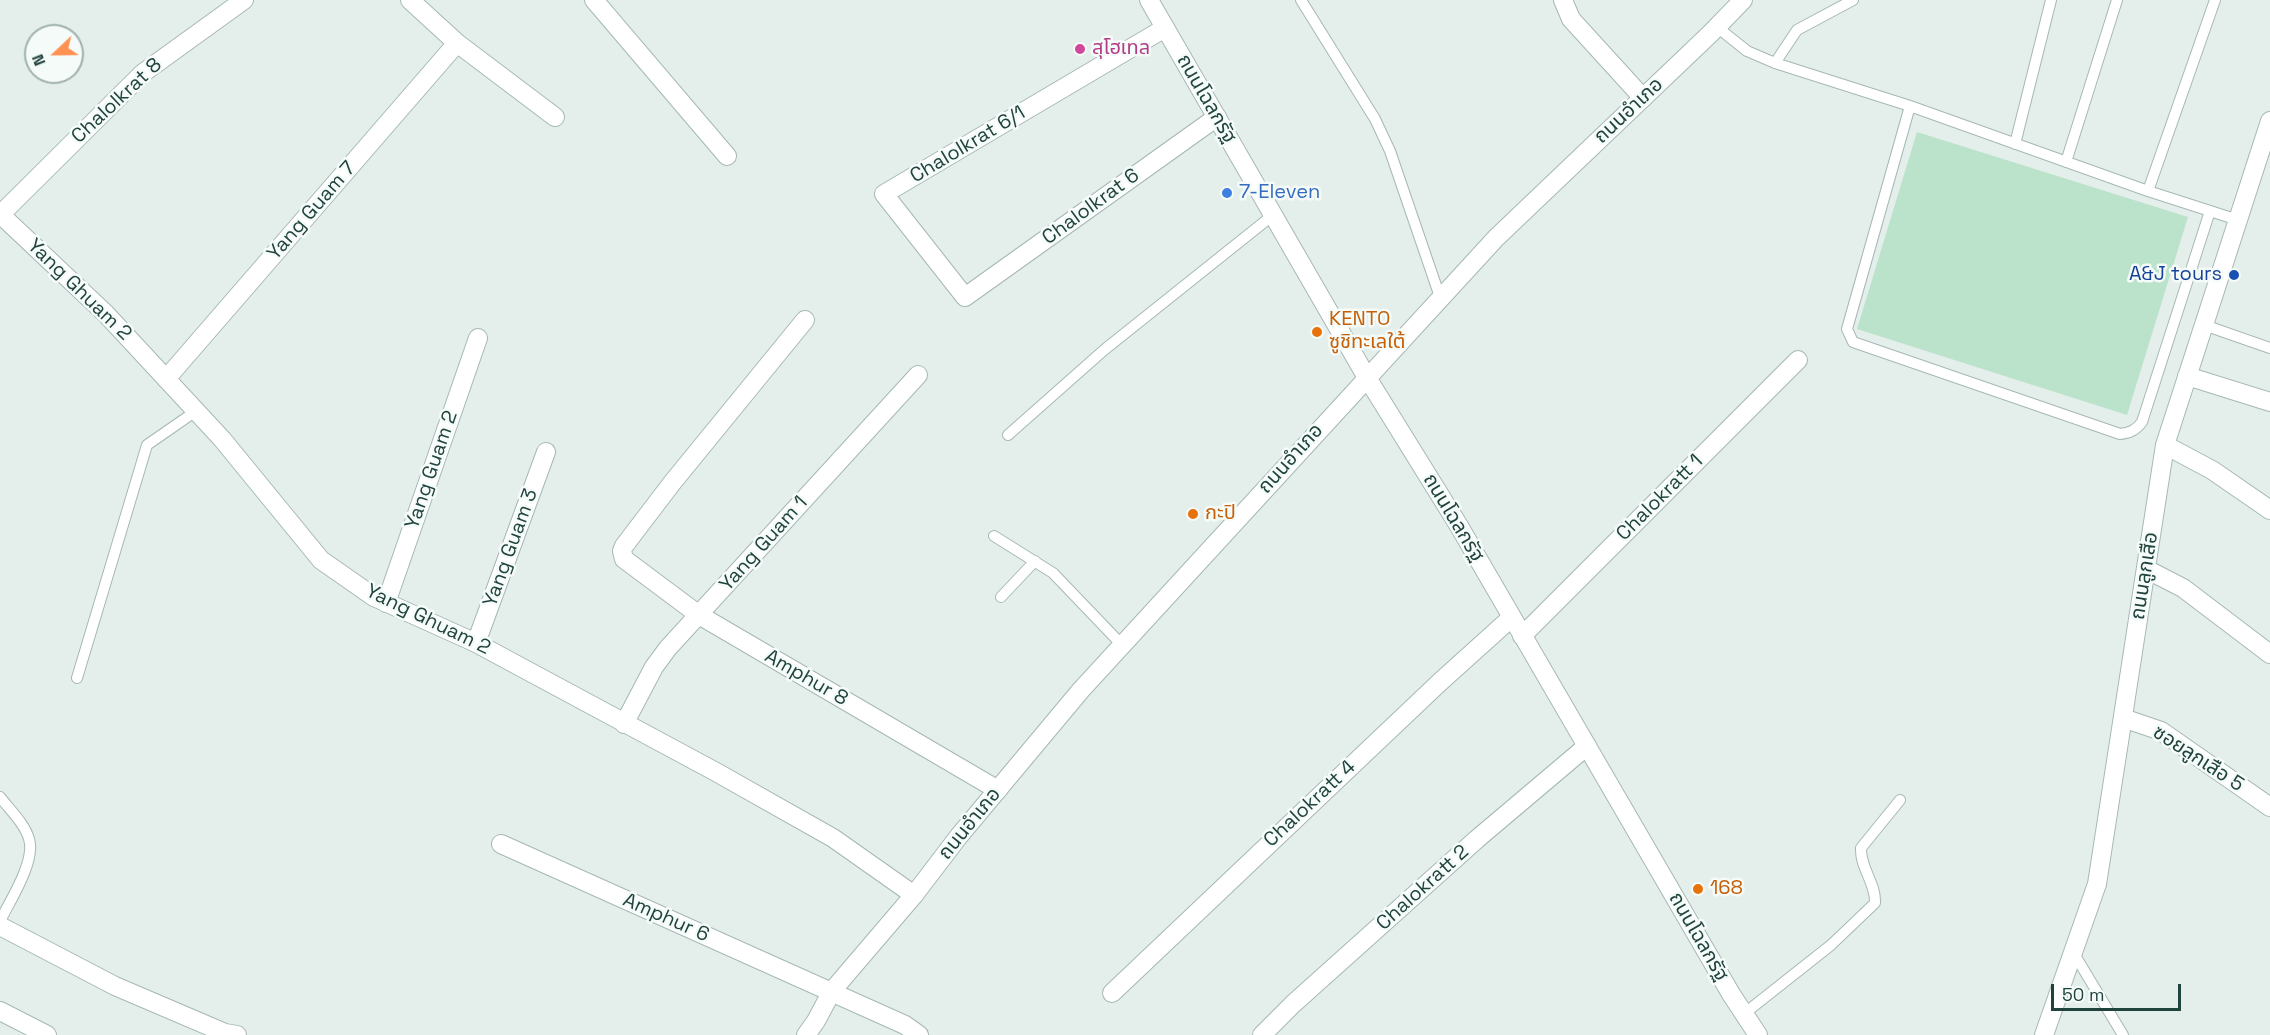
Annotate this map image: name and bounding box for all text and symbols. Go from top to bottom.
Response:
north arrow [24,24,84,84]
place label: สุโฮเทล [1092,37,1150,61]
marker: สุโฮเทล [1073,42,1087,56]
street label: ถนนโฉลกรัฐ [1171,50,1241,148]
text: N [27,51,50,69]
street label: Chalolkrat 8 [67,53,167,149]
street label: ถนนอำเภอ [1590,73,1668,149]
street label: Chalolkrat 6/1 [906,101,1030,189]
street label: Yang Guam 7 [263,157,361,265]
street label: Chalolkrat 6 [1038,164,1144,250]
place label: 7-Eleven [1239,181,1320,205]
marker: 7-Eleven [1220,186,1234,200]
street label: Yang Ghuam 2 [22,234,136,346]
place label: A&J tours [2129,263,2222,287]
marker: A&J tours [2227,268,2241,282]
place label: KENTO ซูชิทะเลใต้ [1329,308,1405,355]
marker: KENTO ซูชิทะเลใต้ [1310,325,1324,339]
street label: Yang Guam 2 [401,408,463,532]
street label: ถนนอำเภอ [1253,419,1329,499]
street label: Chalokratt 1 [1612,450,1708,546]
street label: ถนนโฉลกรัฐ [1417,470,1489,566]
street label: Yang Guam 3 [479,486,543,610]
street label: Yang Guam 1 [715,491,813,597]
place label: กะปิ [1205,502,1236,526]
marker: กะปิ [1186,507,1200,521]
street label: ถนนลูกเสือ [2126,530,2164,622]
street label: Yang Ghuam 2 [362,579,494,661]
street label: Amphur 8 [760,645,852,711]
street label: ซอยลูกเสือ 5 [2148,721,2248,797]
street label: Chalokratt 4 [1259,755,1361,853]
street label: ถนนอำเภอ [934,783,1006,865]
street label: Chalokratt 2 [1372,840,1474,936]
place label: 168 [1710,877,1743,901]
marker: 168 [1691,882,1705,896]
street label: Amphur 6 [619,888,713,948]
street label: ถนนโฉลกรัฐ [1663,888,1733,986]
scale bar [2054,972,2184,1010]
text: 50 m [2062,983,2104,1006]

